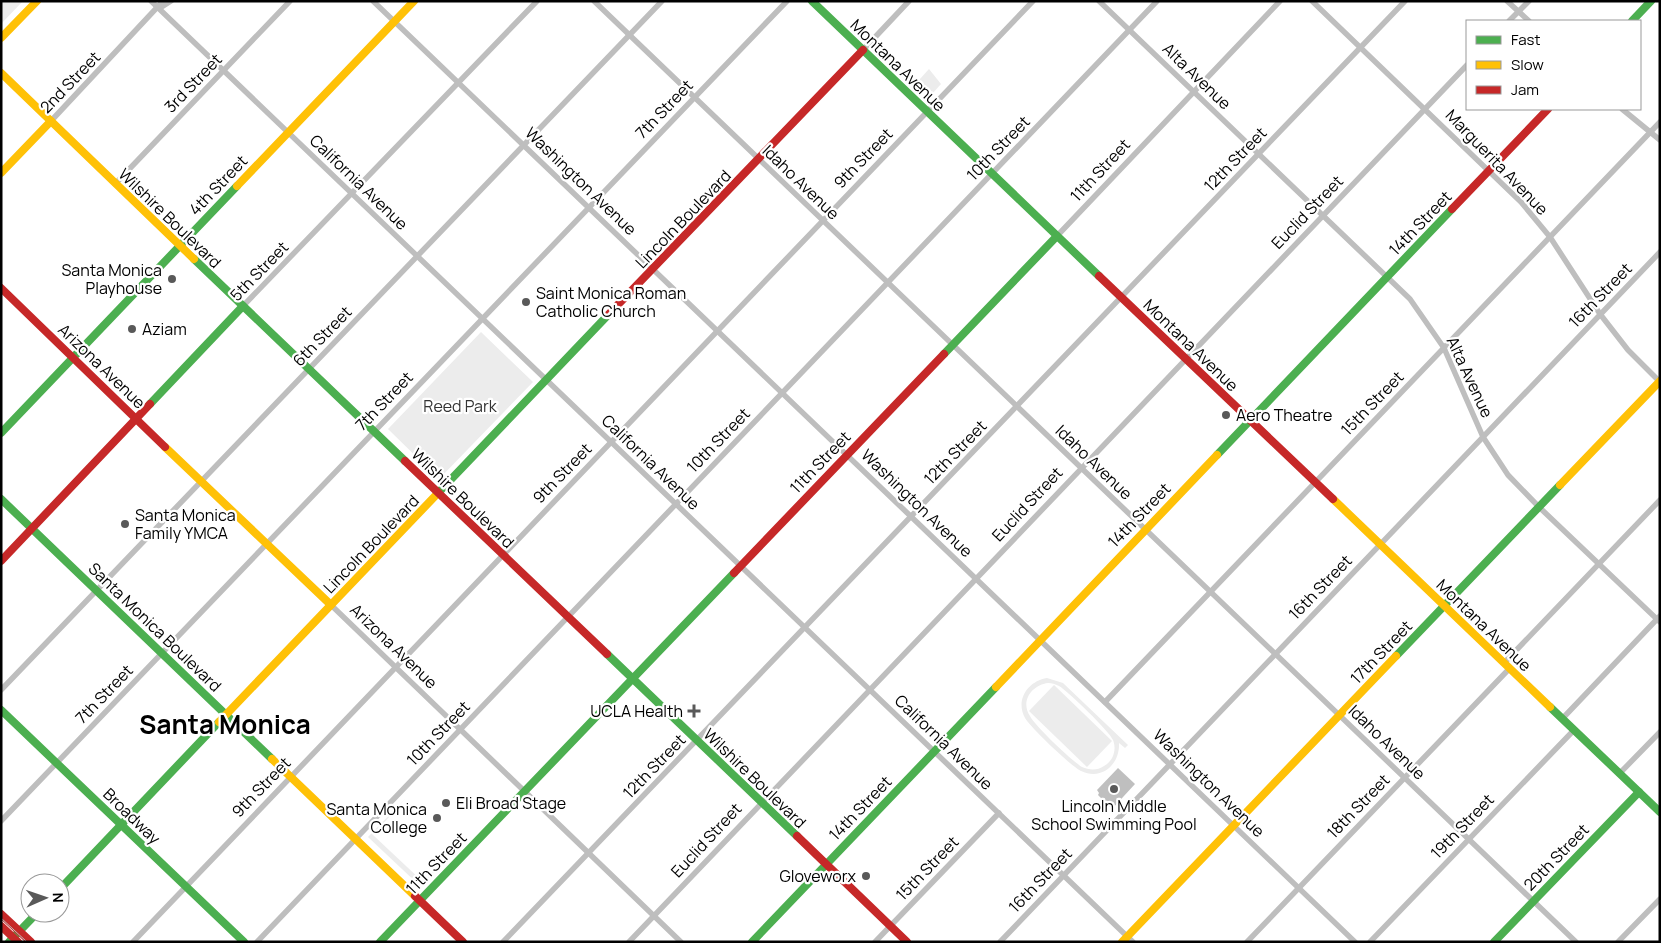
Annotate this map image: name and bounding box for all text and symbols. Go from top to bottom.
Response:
street label: Montana Avenue [846,14,950,116]
legend [1466,20,1641,110]
text: Fast [1511,29,1540,50]
street label: Alta Avenue [1158,38,1236,114]
street label: 2nd Street [35,46,105,118]
street label: 3rd Street [159,49,227,117]
text: Slow [1511,54,1544,75]
street label: 7th Street [630,75,698,143]
text: Jam [1511,79,1539,100]
street label: Marguerita Avenue [1441,104,1553,220]
street label: 10th Street [962,111,1034,185]
street label: Washington Avenue [521,122,641,240]
street label: 12th Street [1199,122,1271,196]
street label: 9th Street [829,123,897,193]
street label: California Avenue [305,129,413,235]
street label: 11th Street [1065,134,1135,206]
street label: Idaho Avenue [758,140,844,224]
street label: 4th Street [184,150,252,220]
street label: Wilshire Boulevard [114,163,226,273]
street label: Lincoln Boulevard [630,165,736,273]
street label: Euclid Street [1266,170,1348,254]
street label: 14th Street [1384,186,1456,260]
street label: 5th Street [225,236,293,306]
street label: 16th Street [1564,258,1636,332]
place label: Santa Monica Playhouse [61,259,162,299]
marker: Santa Monica Playhouse [166,273,178,285]
place label: Saint Monica Roman Catholic Church [536,282,686,322]
street label: Montana Avenue [1139,294,1243,396]
marker: Saint Monica Roman Catholic Church [520,296,532,308]
street label: 6th Street [288,301,356,371]
place label: Aziam [142,318,187,340]
street label: Arizona Avenue [54,319,150,413]
marker: Aziam [126,323,138,335]
street label: Alta Avenue [1442,333,1498,421]
street label: 15th Street [1336,366,1408,440]
street label: 7th Street [350,367,418,435]
park label: Reed Park [423,395,498,417]
street label: 10th Street [682,403,754,477]
place label: Aero Theatre [1236,404,1332,426]
street label: California Avenue [597,409,705,515]
marker: Aero Theatre [1220,409,1232,421]
street label: 12th Street [919,415,991,489]
street label: Idaho Avenue [1051,420,1137,504]
street label: 11th Street [785,426,855,498]
street label: 9th Street [528,438,596,508]
street label: Wilshire Boulevard [407,443,519,553]
street label: Washington Avenue [857,444,977,562]
street label: Euclid Street [987,462,1067,546]
street label: 14th Street [1103,478,1175,552]
street label: Lincoln Boulevard [318,490,424,598]
place label: Santa Monica Family YMCA [135,504,236,544]
marker: Santa Monica Family YMCA [119,518,131,530]
street label: 16th Street [1284,550,1356,624]
street label: Santa Monica Boulevard [84,558,226,696]
street label: Montana Avenue [1432,574,1536,676]
street label: Arizona Avenue [346,599,442,693]
street label: 17th Street [1345,615,1417,689]
street label: 7th Street [70,660,138,728]
street label: California Avenue [890,689,998,795]
street label: 10th Street [402,696,474,770]
place label: UCLA Health [590,700,683,722]
street label: Idaho Avenue [1344,700,1430,784]
marker: UCLA Health [687,704,701,718]
district label: Santa Monica [139,706,311,742]
street label: Wilshire Boulevard [699,723,811,833]
street label: Washington Avenue [1149,724,1269,842]
street label: 12th Street [618,729,690,803]
street label: 9th Street [227,752,295,822]
street label: 18th Street [1322,769,1394,843]
street label: 14th Street [824,771,896,845]
street label: Broadway [98,783,166,849]
marker: Lincoln Middle School Swimming Pool [1108,783,1120,795]
street label: 19th Street [1426,789,1498,863]
place label: Eli Broad Stage [456,792,566,814]
place label: Lincoln Middle School Swimming Pool [1031,795,1197,835]
marker: Eli Broad Stage [440,797,452,809]
place label: Santa Monica College [326,798,427,838]
street label: Euclid Street [666,798,746,882]
marker: Santa Monica College [431,812,443,824]
street label: 20th Street [1519,819,1593,895]
street label: 11th Street [401,827,471,899]
street label: 15th Street [891,831,963,905]
street label: 16th Street [1004,843,1076,917]
place label: Gloveworx [779,865,857,887]
marker: Gloveworx [860,870,872,882]
north arrow [20,873,70,923]
text: N [49,892,68,903]

